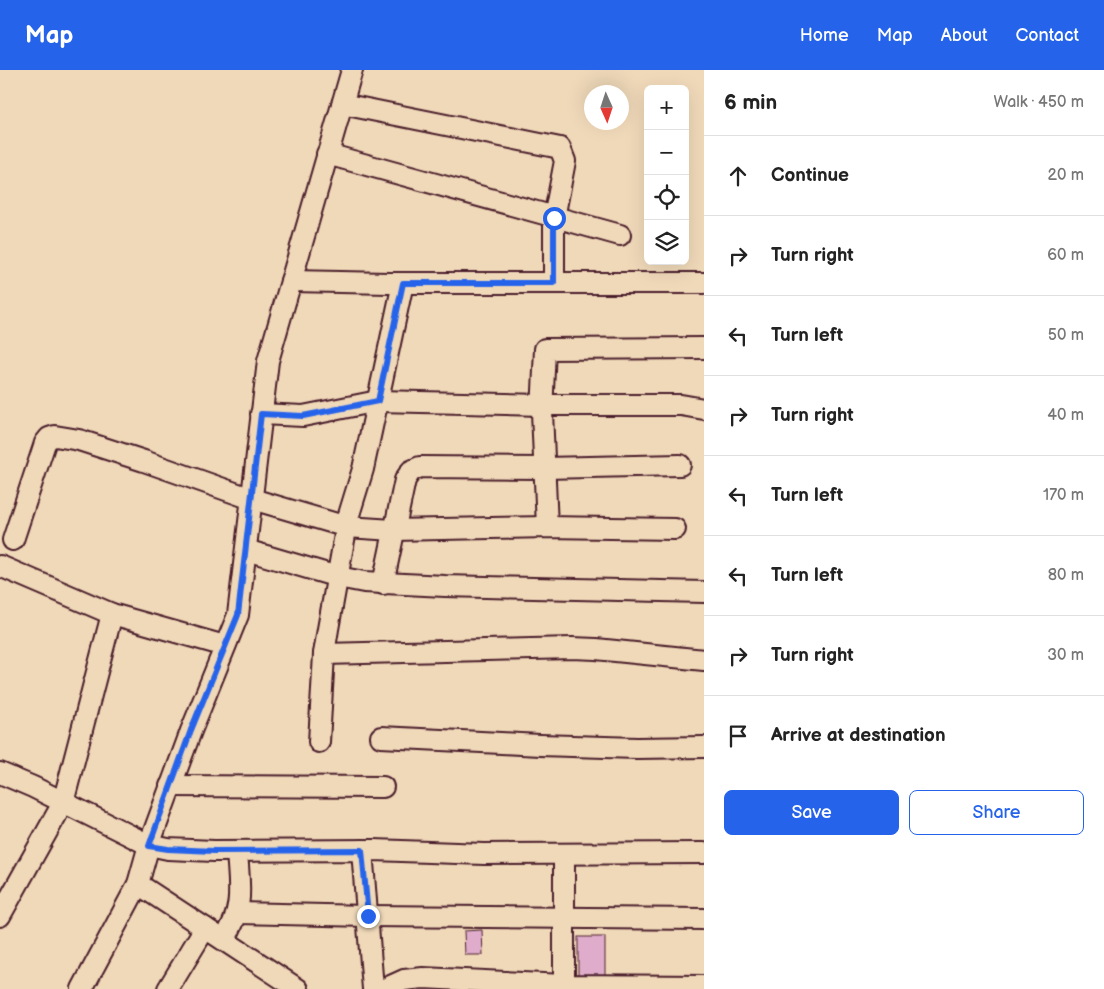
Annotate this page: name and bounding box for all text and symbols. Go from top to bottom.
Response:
text: Map [25,21,73,50]
text: Home [800,25,849,46]
text: Map [877,25,913,46]
text: About [941,25,988,46]
text: Contact [1016,25,1079,46]
north arrow [584,85,629,130]
map controls [644,85,689,265]
button: + [644,85,689,130]
text: 6 min [724,90,777,115]
text: Walk · 450 m [994,93,1084,112]
button: − [644,130,689,175]
icon: ahead [724,162,752,190]
text: Continue [771,164,849,187]
text: 20 m [1048,166,1084,185]
button: locate [644,175,689,220]
route start [543,207,566,230]
button: layers [644,220,689,265]
icon: right [724,242,752,270]
text: Turn right [771,244,854,267]
text: 60 m [1047,246,1084,265]
icon: left [724,322,752,350]
text: Turn left [771,324,843,347]
text: 50 m [1048,326,1084,345]
icon: right [724,402,752,430]
text: Turn right [771,404,854,427]
text: 40 m [1047,406,1084,425]
icon: left [724,482,752,510]
text: Turn left [771,484,843,507]
text: 170 m [1043,486,1084,505]
icon: left [724,562,752,590]
text: Turn left [771,564,843,587]
text: 80 m [1048,566,1084,585]
icon: right [724,642,752,670]
text: Turn right [771,644,854,667]
text: 30 m [1047,646,1084,665]
icon: arrive [724,722,752,750]
text: Arrive at destination [771,724,946,747]
button: Save [724,790,899,835]
button: Share [909,790,1084,835]
route end [357,905,380,928]

